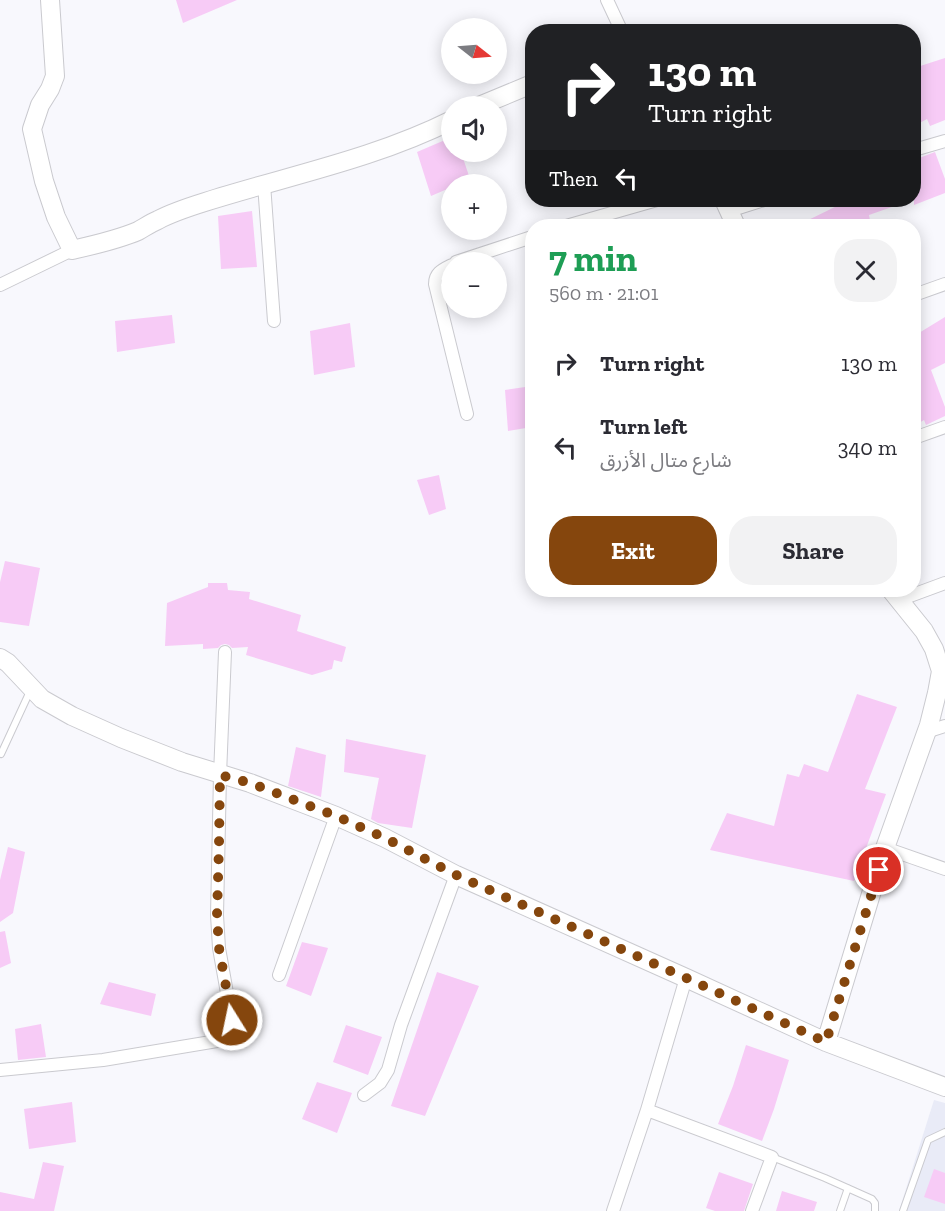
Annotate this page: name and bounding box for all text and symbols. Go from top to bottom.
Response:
north arrow [441,18,507,84]
map controls [441,18,507,318]
text: 130 m [648,46,756,97]
icon: right [549,48,627,126]
button: sound [441,96,507,162]
text: Turn right [648,97,772,129]
icon: left [610,162,643,195]
text: Then [549,165,598,192]
button: + [441,174,507,240]
text: 7 min [549,237,637,280]
button: close [834,239,897,302]
button: − [441,252,507,318]
text: 560 m · 21:01 [549,281,658,305]
icon: right [549,347,582,380]
text: Turn right [600,350,704,377]
text: 130 m [841,350,897,377]
text: Turn left [600,413,687,440]
icon: left [549,431,582,464]
text: 340 m [838,434,897,461]
text: شارع متال الأزرق [600,448,732,472]
button: Exit [549,516,717,585]
button: Share [729,516,897,585]
pin [853,844,904,895]
icon: arrive [862,853,895,886]
position arrow [200,988,264,1052]

